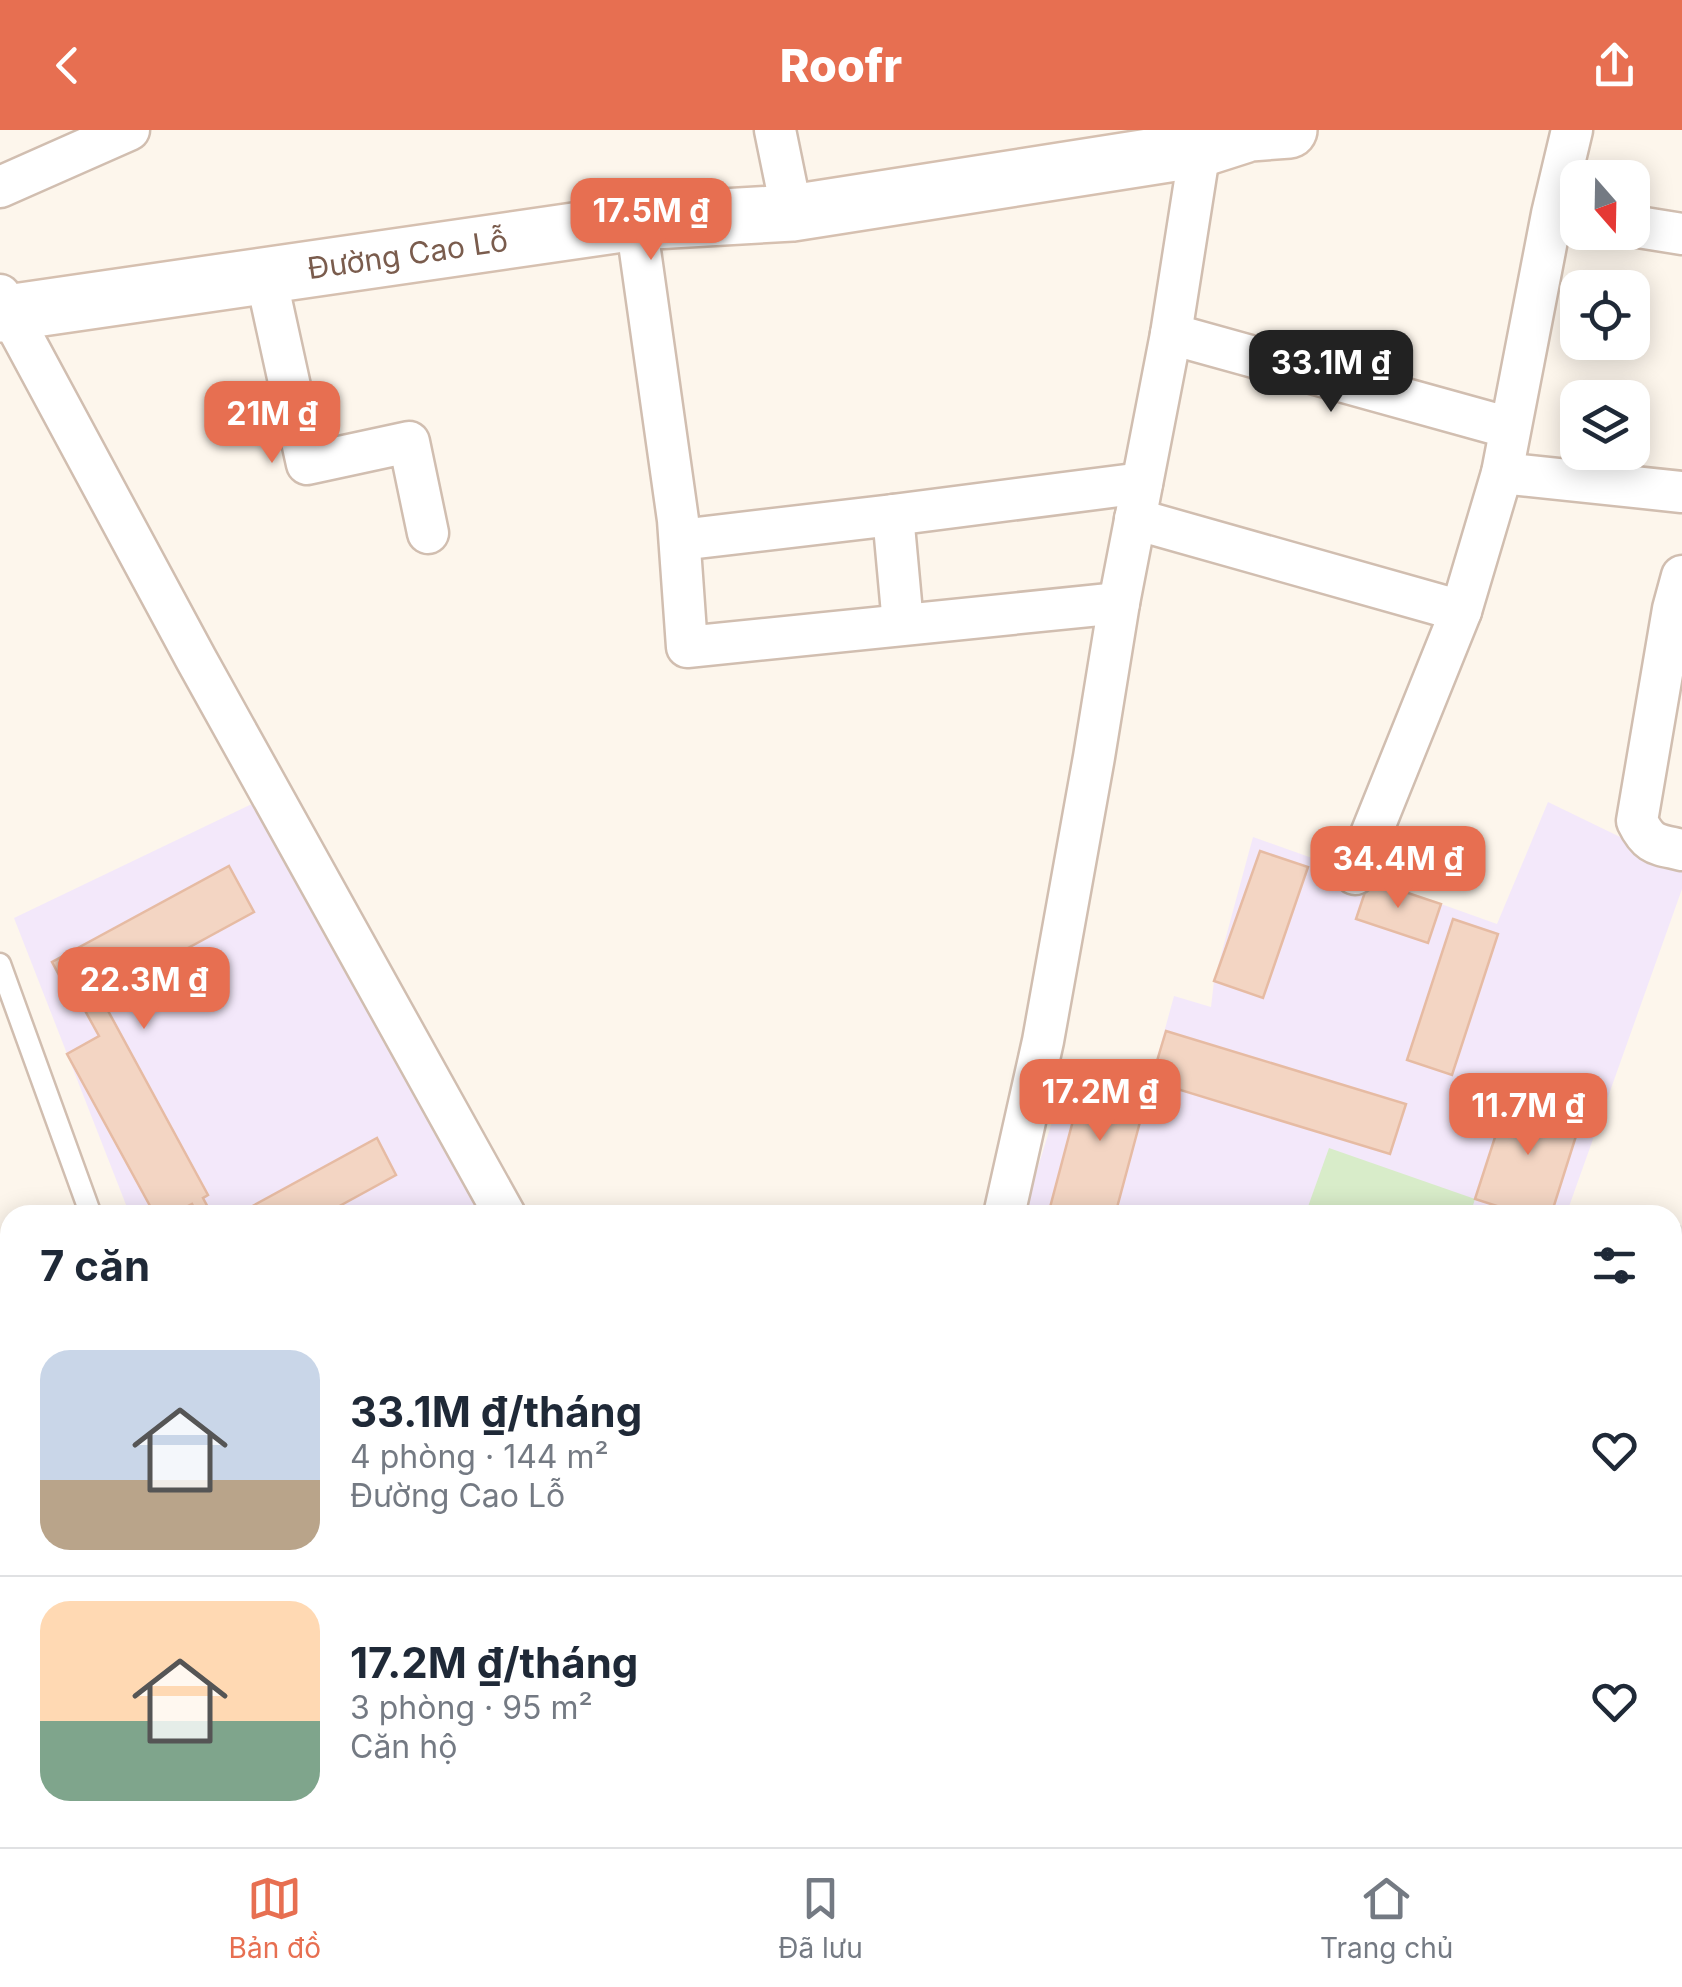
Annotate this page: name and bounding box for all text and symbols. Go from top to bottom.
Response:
icon: back [40,38,95,93]
text: Roofr [780,38,902,93]
icon: share [1587,38,1642,93]
north arrow [1560,160,1650,250]
map controls [1560,160,1650,470]
pin: 17.5M ₫ [559,178,743,263]
text: 17.5M ₫ [593,191,709,230]
street label: Đường Cao Lỗ [305,222,510,286]
button: locate [1560,270,1650,360]
pin: 33.1M ₫ [1239,330,1423,415]
text: 33.1M ₫ [1271,343,1391,382]
button: layers [1560,380,1650,470]
pin: 21M ₫ [202,381,342,466]
text: 21M ₫ [226,394,318,433]
pin: 34.4M ₫ [1306,826,1490,911]
text: 34.4M ₫ [1332,839,1464,878]
pin: 22.3M ₫ [52,947,236,1032]
text: 22.3M ₫ [80,960,208,999]
pin: 17.2M ₫ [1008,1059,1192,1144]
text: 17.2M ₫ [1042,1072,1158,1111]
pin: 11.7M ₫ [1436,1073,1620,1158]
text: 11.7M ₫ [1471,1086,1585,1125]
icon: filters [1587,1238,1642,1293]
text: 7 căn [40,1240,150,1291]
text: 33.1M ₫/tháng [350,1386,642,1437]
icon: home [120,1390,240,1510]
icon: heart [1587,1423,1642,1478]
text: 4 phòng · 144 m² [350,1437,609,1476]
text: Đường Cao Lỗ [350,1476,565,1515]
text: 17.2M ₫/tháng [350,1637,638,1688]
icon: home [120,1641,240,1761]
icon: heart [1587,1674,1642,1729]
text: 3 phòng · 95 m² [350,1688,593,1727]
text: Căn hộ [350,1727,457,1766]
tab: Bản đồ [229,1871,321,1965]
tab: Đã lưu [778,1871,863,1965]
tab: Trang chủ [1320,1871,1453,1965]

